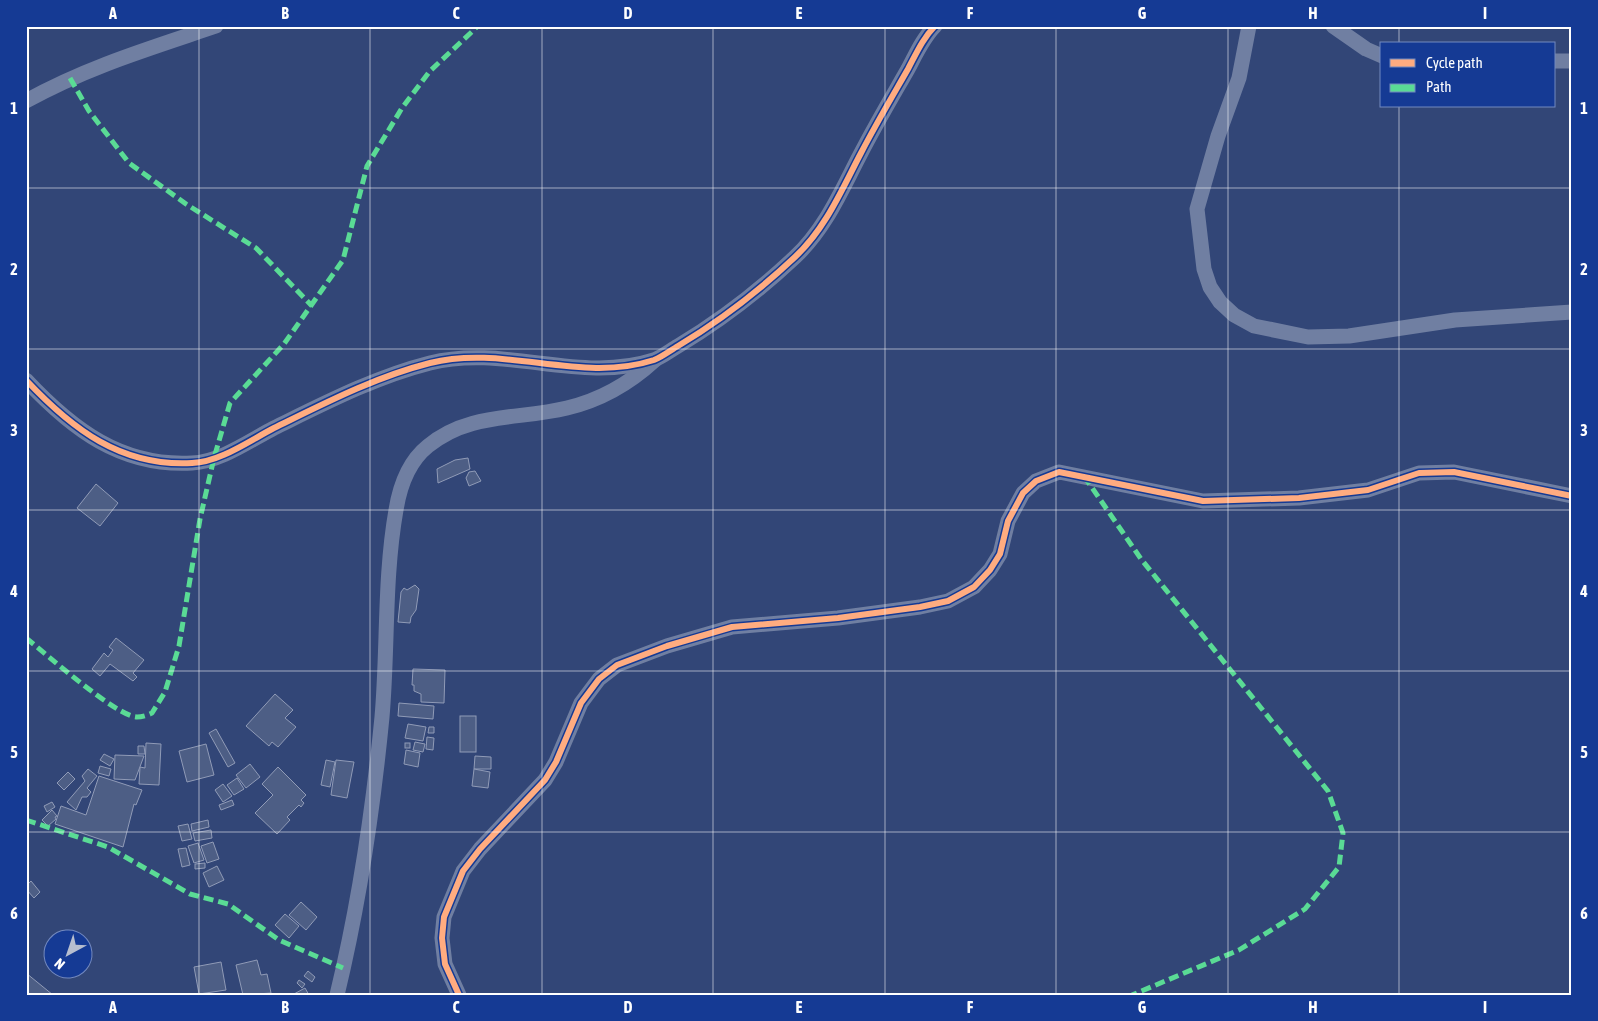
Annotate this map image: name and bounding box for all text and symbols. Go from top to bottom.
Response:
text: A [108,4,117,22]
text: B [281,4,289,22]
text: C [452,4,460,22]
text: D [624,4,633,22]
text: E [796,4,803,22]
text: F [967,4,974,22]
text: G [1138,4,1147,22]
text: H [1308,4,1318,22]
text: I [1483,4,1487,22]
legend [1380,42,1556,108]
text: Cycle path [1426,54,1483,71]
text: Path [1426,78,1452,95]
text: 1 [10,99,18,117]
text: 1 [1580,99,1588,117]
text: 2 [10,260,18,278]
text: 2 [1580,260,1588,278]
text: 3 [10,421,18,439]
text: 3 [1580,421,1588,439]
text: 4 [9,582,18,600]
text: 4 [1579,582,1588,600]
text: 5 [10,743,18,761]
text: 5 [1580,743,1588,761]
text: 6 [10,904,18,922]
text: 6 [1580,904,1588,922]
north arrow [42,928,92,978]
text: N [51,955,68,973]
text: A [108,998,117,1016]
text: B [281,998,289,1016]
text: C [452,998,460,1016]
text: D [624,998,633,1016]
text: E [796,998,803,1016]
text: F [967,998,974,1016]
text: G [1138,998,1147,1016]
text: H [1308,998,1318,1016]
text: I [1483,998,1487,1016]

